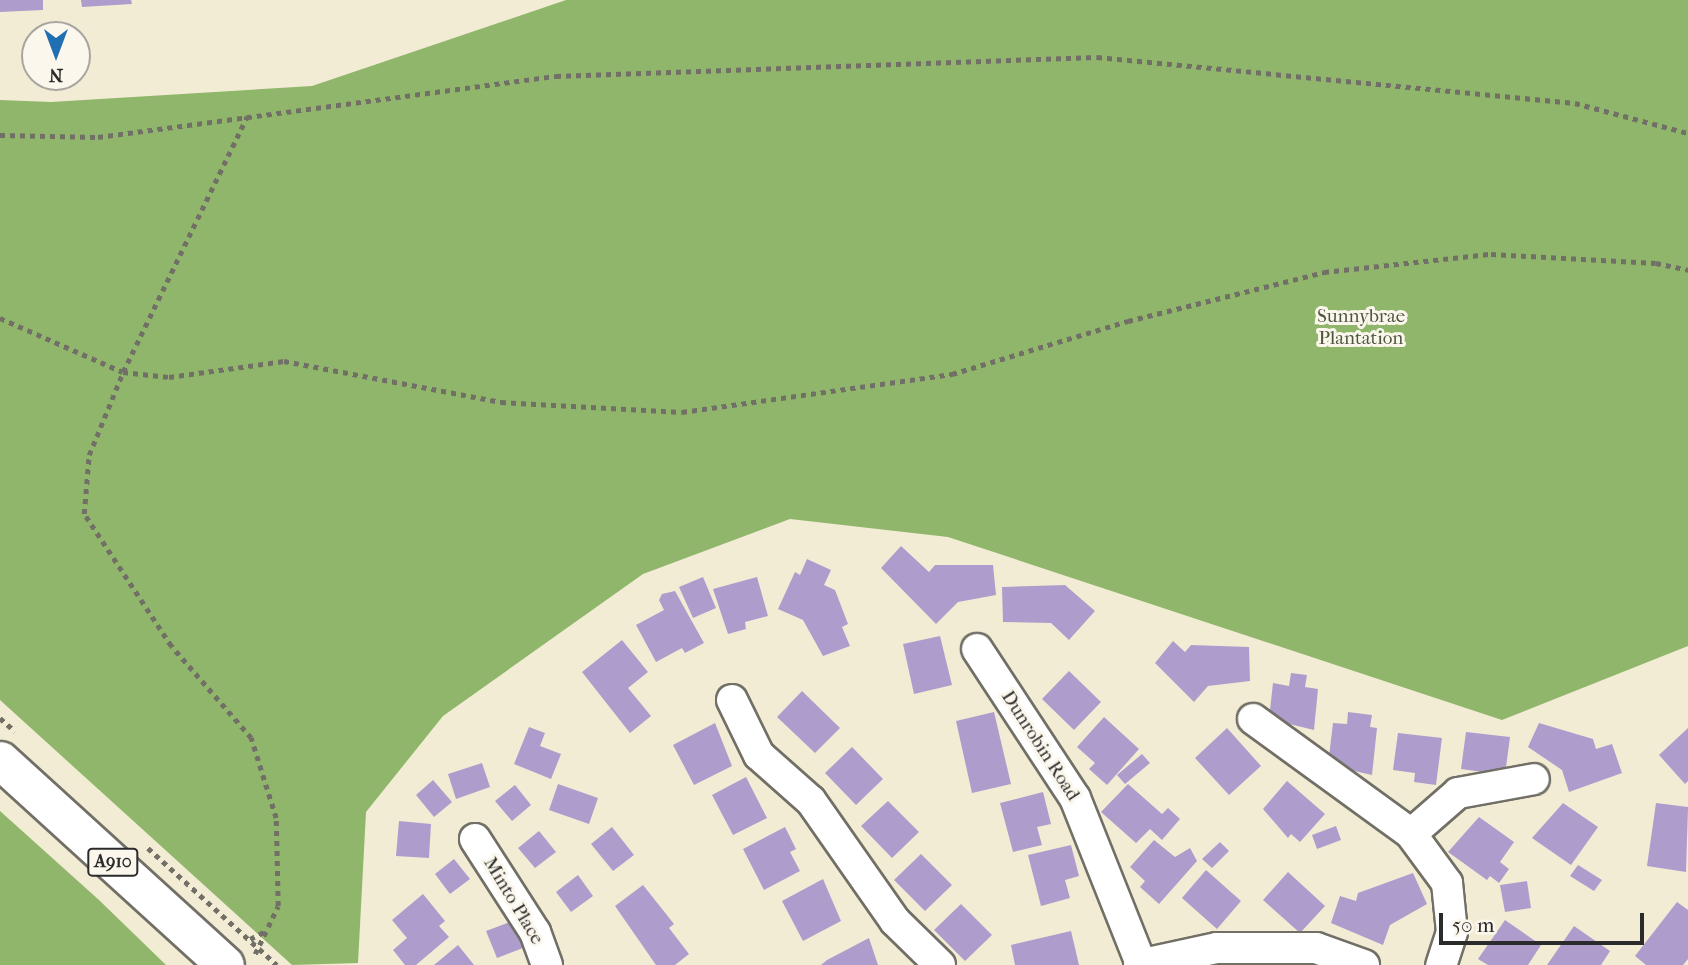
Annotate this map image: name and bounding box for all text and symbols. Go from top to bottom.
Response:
north arrow [21,21,91,91]
text: N [49,64,63,86]
park label: Sunnybrae Plantation [1317,306,1405,350]
street label: Dunrobin Road [996,687,1084,805]
road number: A910 [87,848,139,876]
street label: Minto Place [478,853,548,949]
scale bar [1443,898,1648,942]
text: 50 m [1452,913,1495,937]

